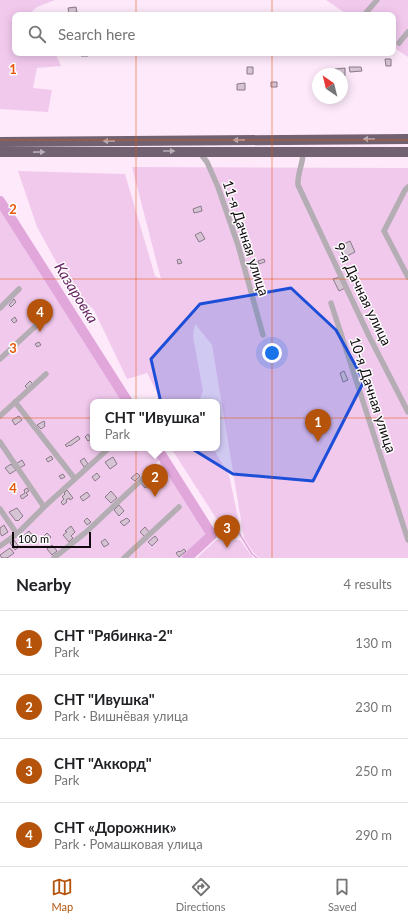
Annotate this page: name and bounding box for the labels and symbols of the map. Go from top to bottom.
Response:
text: 1 [9,61,17,77]
north arrow [312,68,348,104]
one-way arrow [362,136,375,142]
one-way arrow [232,137,245,143]
one-way arrow [102,138,115,144]
one-way arrow [163,148,176,154]
one-way arrow [33,149,46,155]
street label: 11-я Дачная улица [220,178,273,298]
text: 2 [9,201,17,217]
street label: 9-я Дачная улица [331,239,396,348]
water label: Казаровка [51,259,103,326]
pin: 4 [27,299,53,332]
street label: 10-я Дачная улица [347,335,400,455]
text: 3 [9,340,17,356]
your location [262,343,282,363]
pin: 1 [305,409,331,442]
pin: 2 [142,464,168,497]
text: 4 [9,480,17,496]
pin: 3 [214,515,240,548]
scale bar [12,530,91,549]

